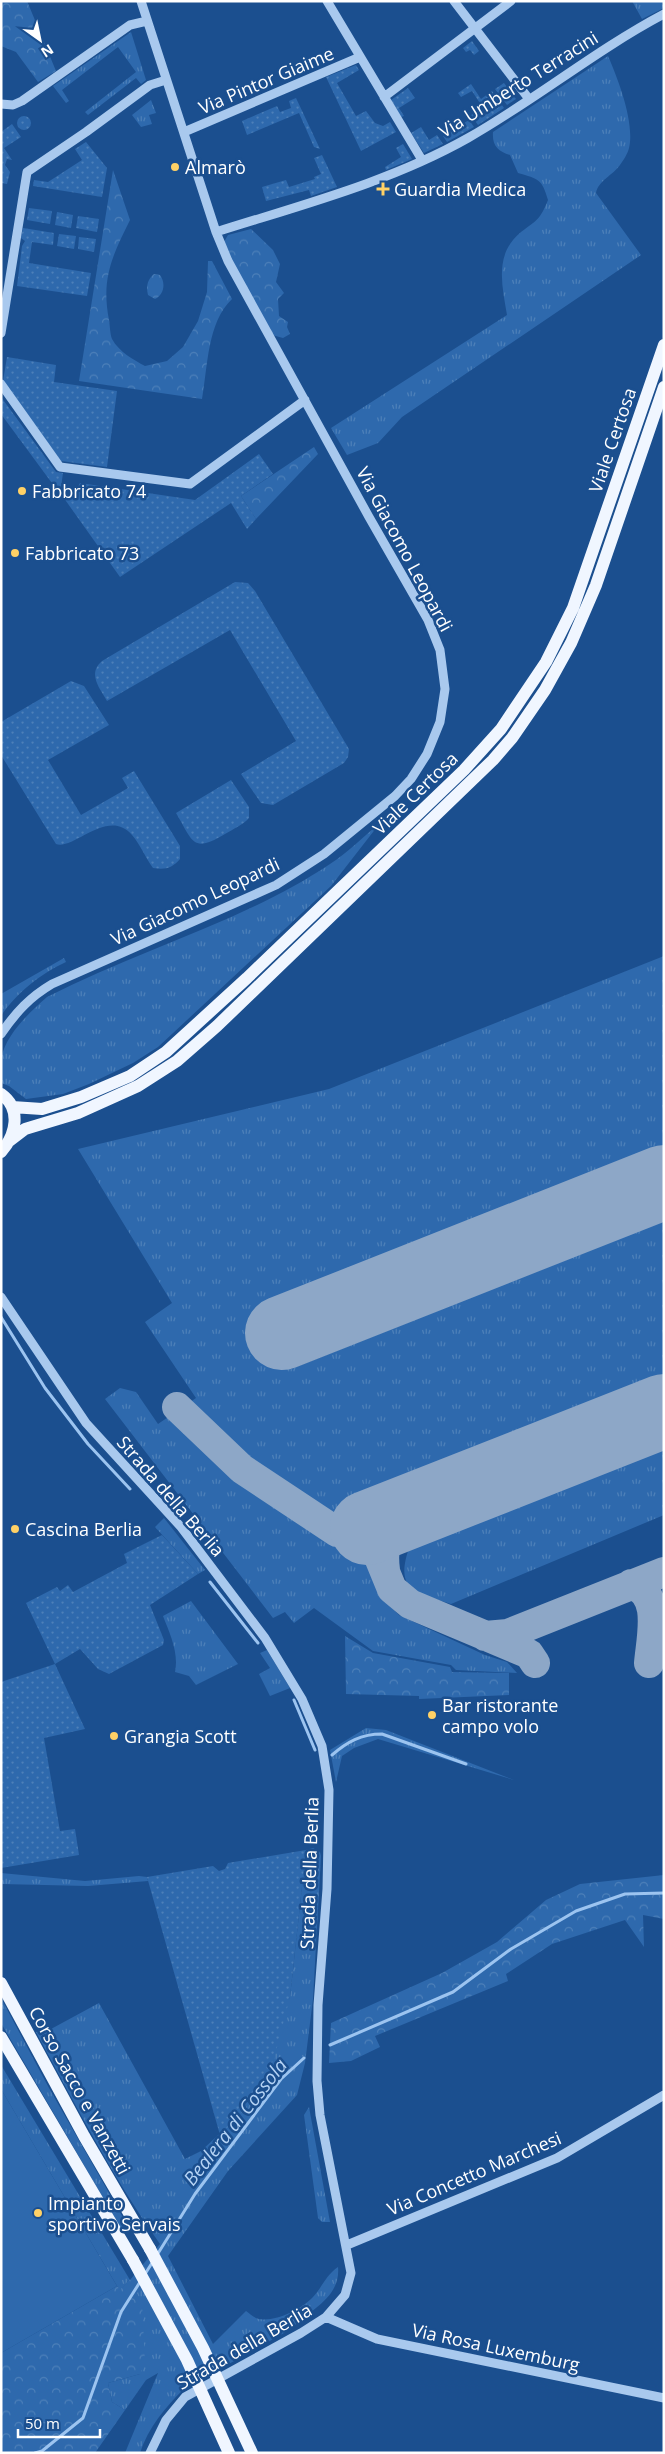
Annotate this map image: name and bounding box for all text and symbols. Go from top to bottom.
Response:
north arrow [15,15,65,65]
street label: Via Umberto Terracini [434,25,602,143]
text: N [37,40,57,62]
street label: Via Pintor Giaime [195,41,337,119]
place label: Almarò [185,155,246,179]
marker: Almarò [169,161,181,173]
place label: Guardia Medica [394,177,526,201]
marker: Guardia Medica [376,182,390,196]
street label: Viale Certosa [583,384,641,496]
street label: Via Giacomo Leopardi [351,462,459,636]
place label: Fabbricato 74 [32,479,146,503]
marker: Fabbricato 74 [16,485,28,497]
place label: Fabbricato 73 [25,541,139,565]
marker: Fabbricato 73 [9,547,21,559]
street label: Viale Certosa [367,746,463,840]
street label: Via Giacomo Leopardi [107,851,283,951]
street label: Strada della Berlia [112,1431,230,1561]
place label: Cascina Berlia [25,1517,142,1541]
marker: Cascina Berlia [9,1523,21,1535]
place label: Bar ristorante campo volo [442,1693,558,1738]
marker: Bar ristorante campo volo [426,1709,438,1721]
place label: Grangia Scott [124,1724,237,1748]
marker: Grangia Scott [108,1730,120,1742]
street label: Strada della Berlia [294,1796,324,1950]
street label: Corso Sacco e Vanzetti [24,2002,136,2178]
water label: Bealera di Cossola [177,2053,293,2191]
street label: Via Concetto Marchesi [383,2125,565,2221]
place label: Impianto sportivo Servais [48,2191,181,2236]
marker: Impianto sportivo Servais [32,2207,44,2219]
street label: Strada della Berlia [172,2298,316,2394]
street label: Via Rosa Luxemburg [410,2317,582,2377]
scale bar [18,2406,100,2438]
text: 50 m [25,2413,60,2433]

